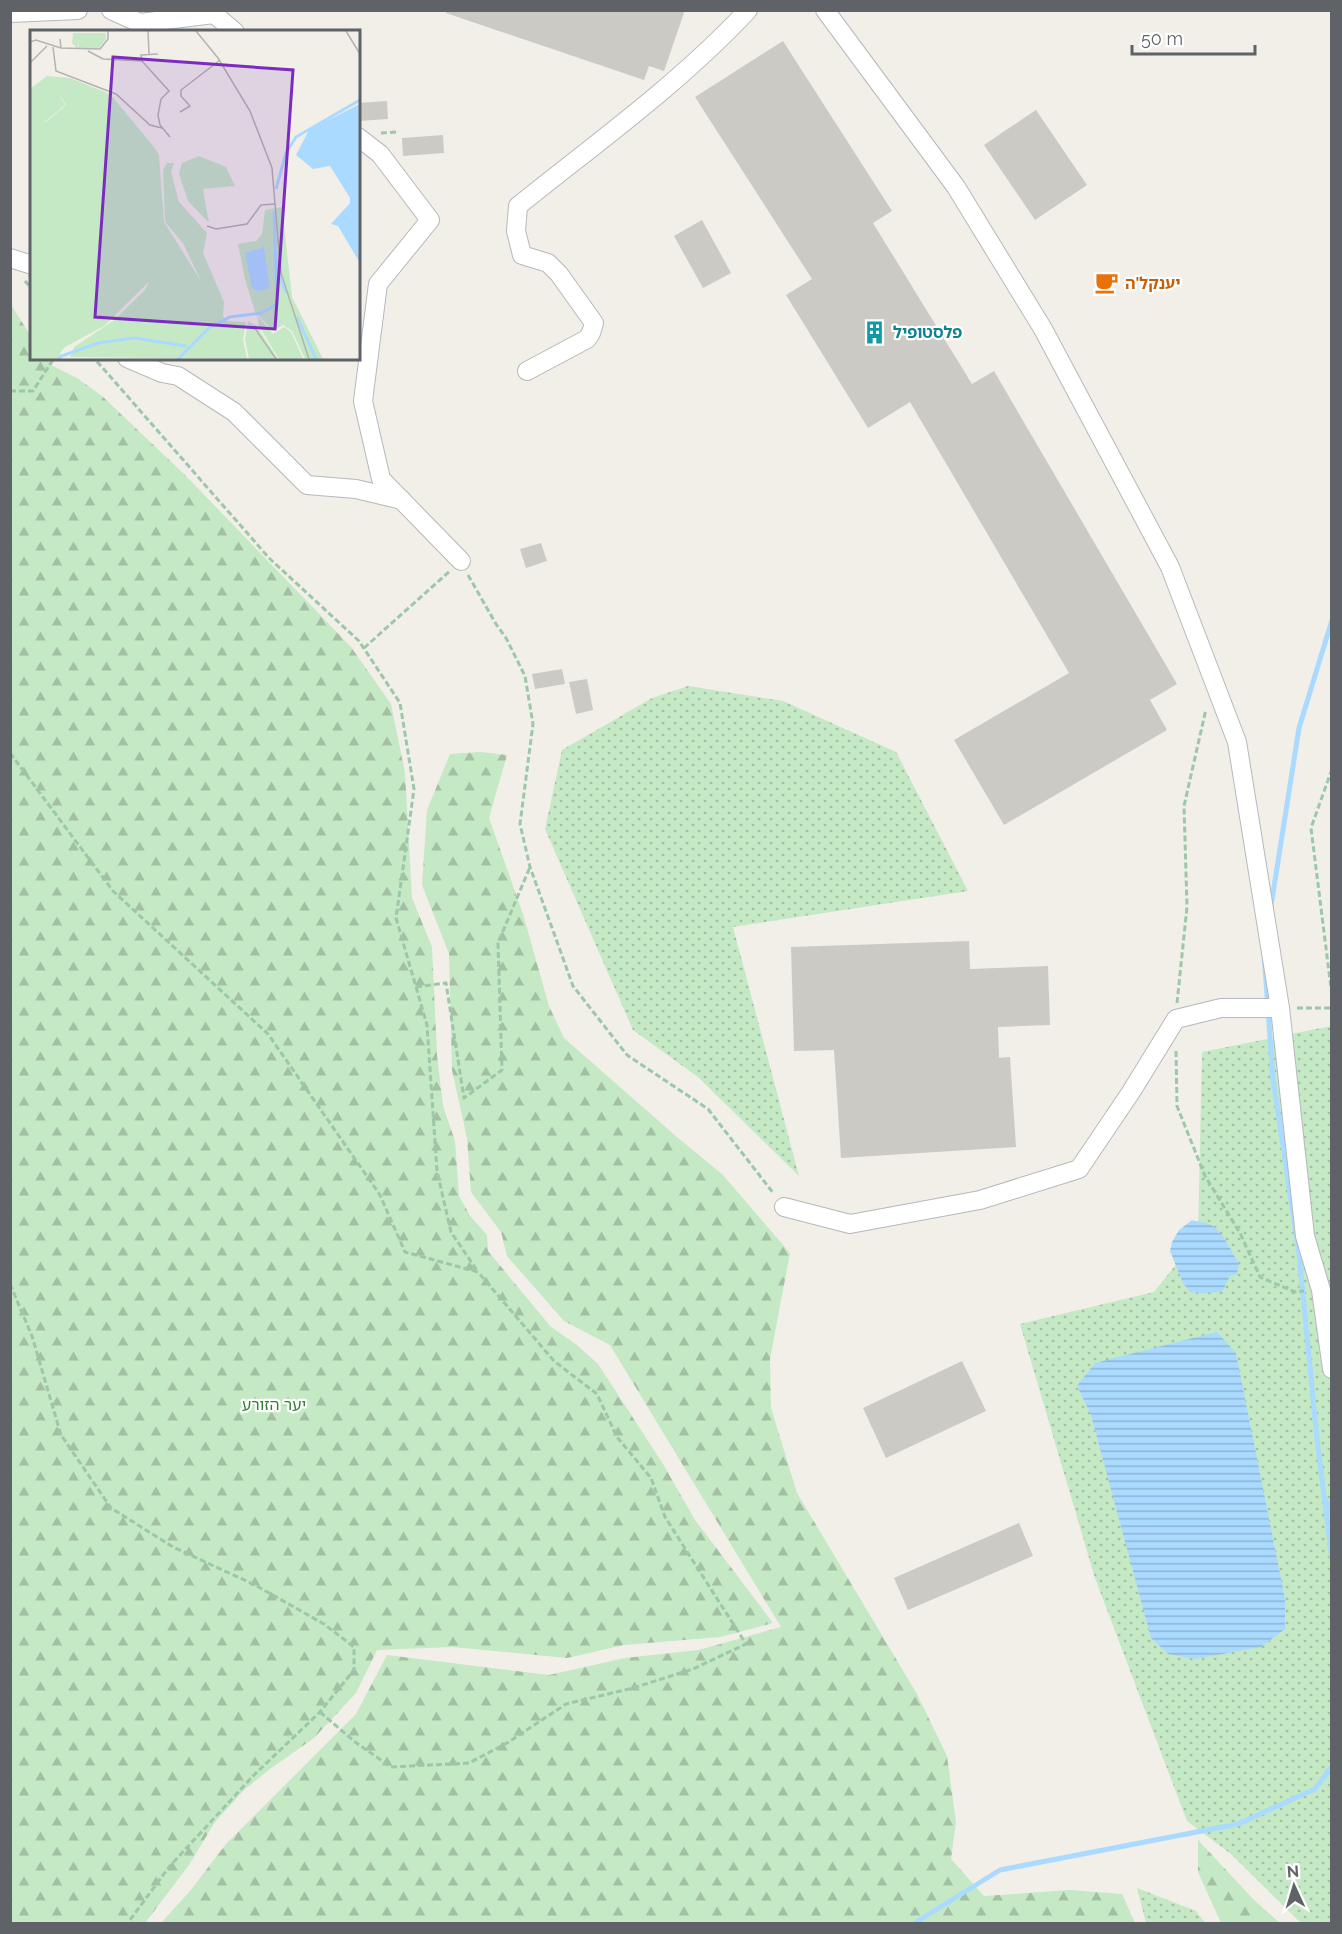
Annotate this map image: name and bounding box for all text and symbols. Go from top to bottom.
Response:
scale bar [1132,18,1255,56]
text: 50 m [1141,28,1183,49]
inset map [30,30,360,360]
cafe icon: יענקל'ה [1094,270,1120,296]
place label: יענקל'ה [1125,274,1181,293]
building icon: פלסטופיל [862,319,888,345]
place label: פלסטופיל [893,323,962,342]
park label: יער הזורע [242,1395,306,1414]
north arrow [1264,1856,1324,1916]
text: N [1286,1862,1300,1881]

